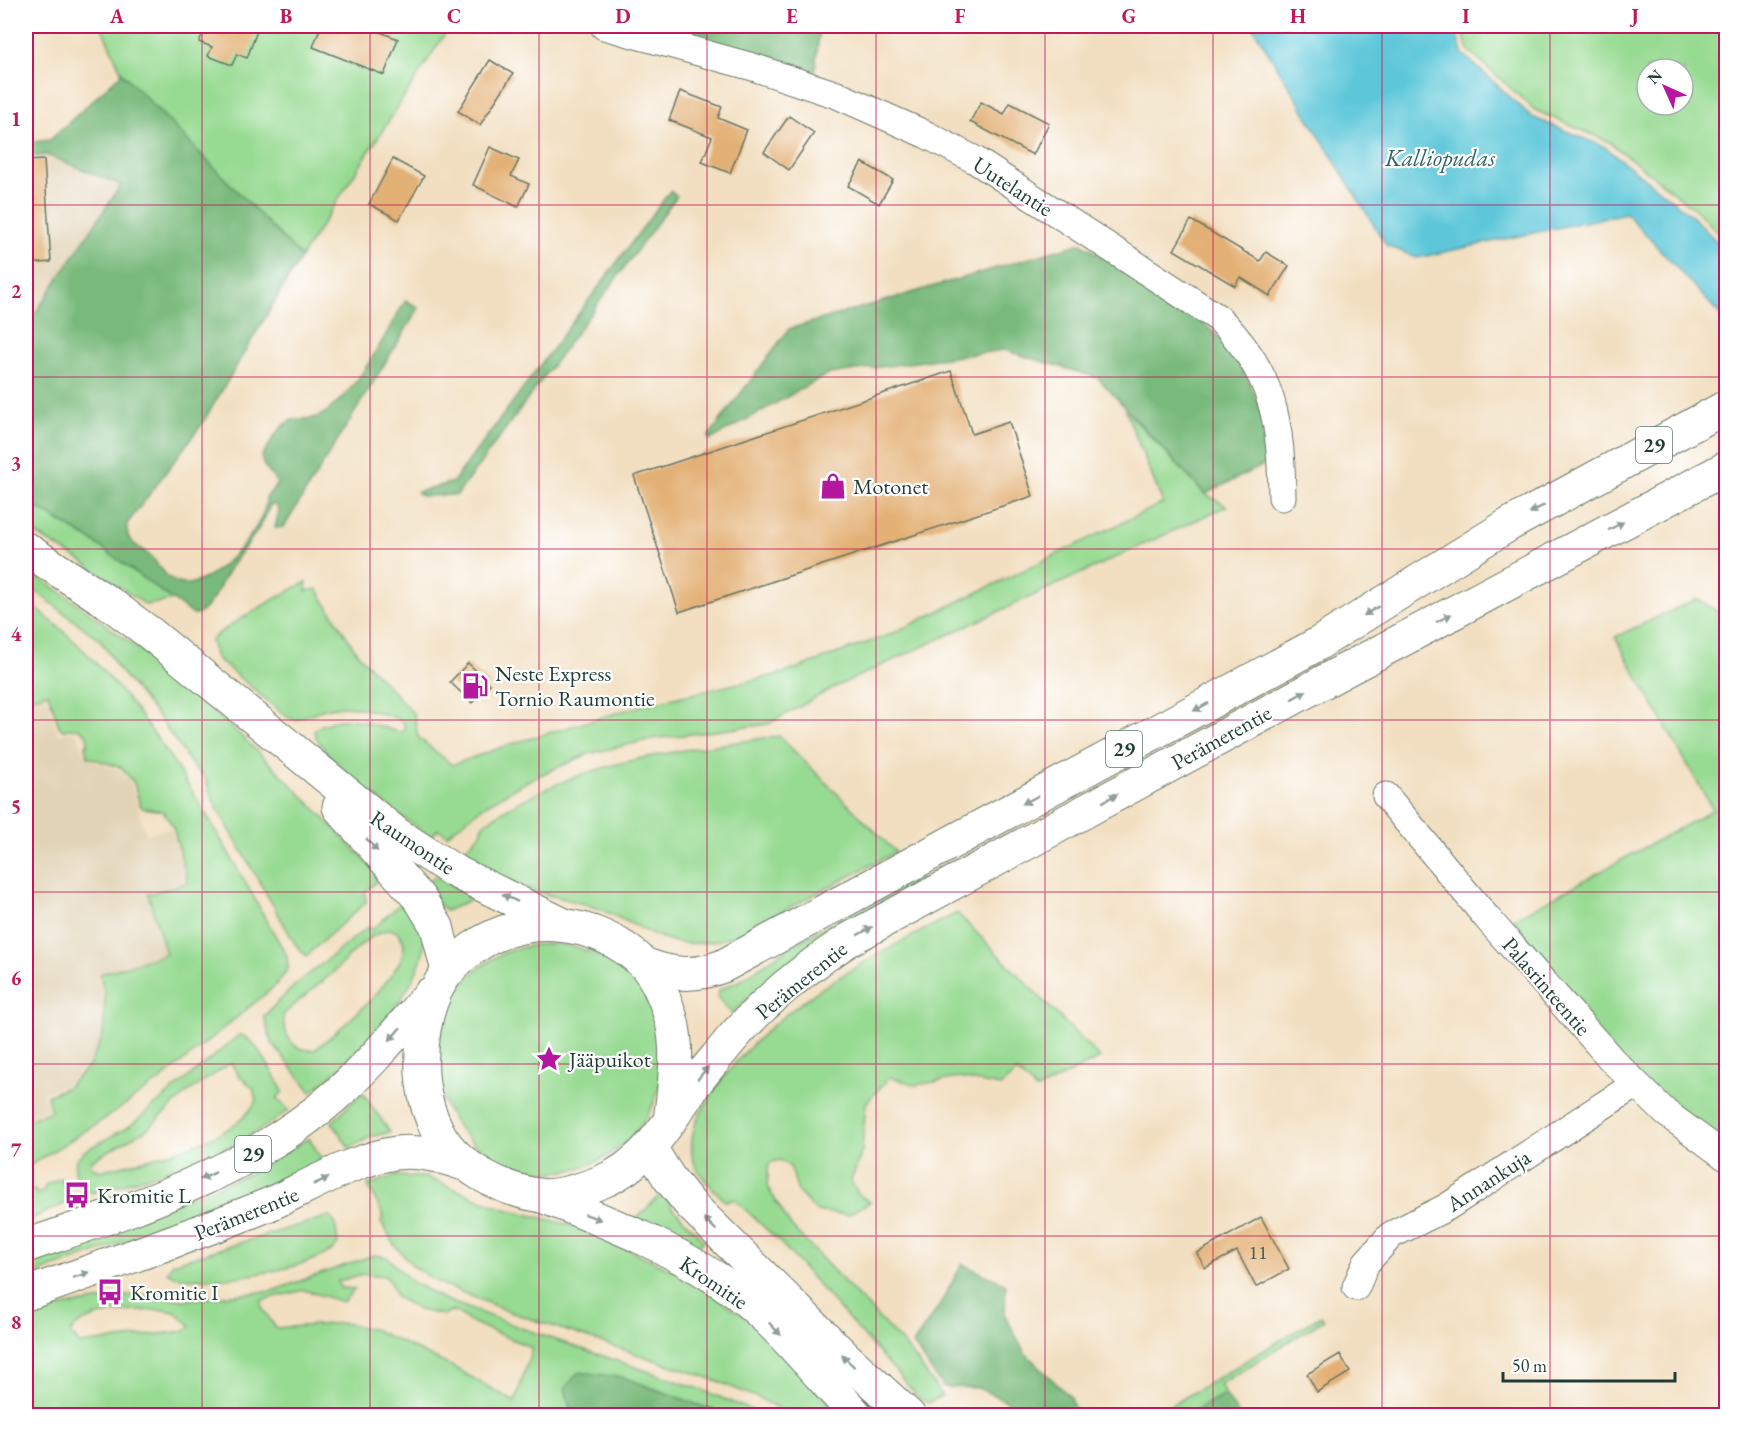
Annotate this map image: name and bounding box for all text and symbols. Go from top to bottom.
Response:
text: A [109,3,125,29]
text: B [280,3,292,29]
text: C [447,3,461,29]
text: D [615,3,631,29]
text: E [786,3,798,29]
text: F [955,3,966,29]
text: G [1122,3,1136,29]
text: H [1290,3,1306,29]
text: I [1462,3,1470,29]
text: J [1629,3,1639,29]
north arrow [1635,57,1695,117]
text: N [1643,65,1667,89]
text: 1 [11,106,21,132]
water label: Kalliopudas [1384,142,1495,173]
street label: Uutelantie [967,150,1059,223]
text: 2 [11,278,22,304]
road number: 29 [1636,427,1672,463]
text: 3 [11,450,21,476]
shop icon: Motonet [818,471,848,501]
place label: Motonet [853,472,928,501]
one-way arrow [1528,504,1545,514]
one-way arrow [1607,522,1625,532]
one-way arrow [1363,605,1379,616]
one-way arrow [1435,613,1452,623]
text: 4 [11,621,22,647]
place label: Neste Express Tornio Raumontie [495,659,655,713]
fuel station icon: Neste Express Tornio Raumontie [460,671,490,701]
one-way arrow [1291,690,1308,700]
street label: Perämerentie [1166,698,1277,777]
one-way arrow [1192,702,1209,712]
road number: 29 [1106,731,1142,767]
text: 5 [11,793,21,819]
one-way arrow [1101,793,1118,803]
one-way arrow [1021,795,1038,805]
street label: Raumontie [365,803,461,882]
one-way arrow [365,837,378,852]
one-way arrow [501,893,518,903]
one-way arrow [856,927,873,937]
street label: Palasrinteentie [1496,931,1598,1042]
street label: Perämerentie [749,934,853,1026]
text: 6 [11,965,22,991]
one-way arrow [389,1026,402,1041]
place icon: Jääpuikot [534,1044,564,1074]
place label: Jääpuikot [567,1045,651,1074]
one-way arrow [697,1065,710,1081]
road number: 29 [235,1136,271,1172]
text: 7 [11,1137,22,1163]
street label: Annankuja [1440,1142,1536,1219]
one-way arrow [199,1171,216,1180]
one-way arrow [313,1177,330,1186]
street label: Perämerentie [190,1179,303,1247]
bus stop icon: Kromitie L [62,1180,92,1210]
place label: Kromitie L [97,1181,191,1210]
one-way arrow [584,1212,602,1222]
one-way arrow [703,1217,717,1231]
house number: 11 [1248,1239,1268,1265]
street label: Kromitie [674,1249,754,1316]
one-way arrow [72,1269,90,1279]
bus stop icon: Kromitie I [95,1277,125,1307]
place label: Kromitie I [130,1278,219,1307]
text: 8 [11,1309,21,1335]
one-way arrow [768,1322,782,1336]
scale bar [1503,1345,1676,1383]
one-way arrow [841,1354,856,1368]
text: 50 m [1512,1354,1547,1377]

